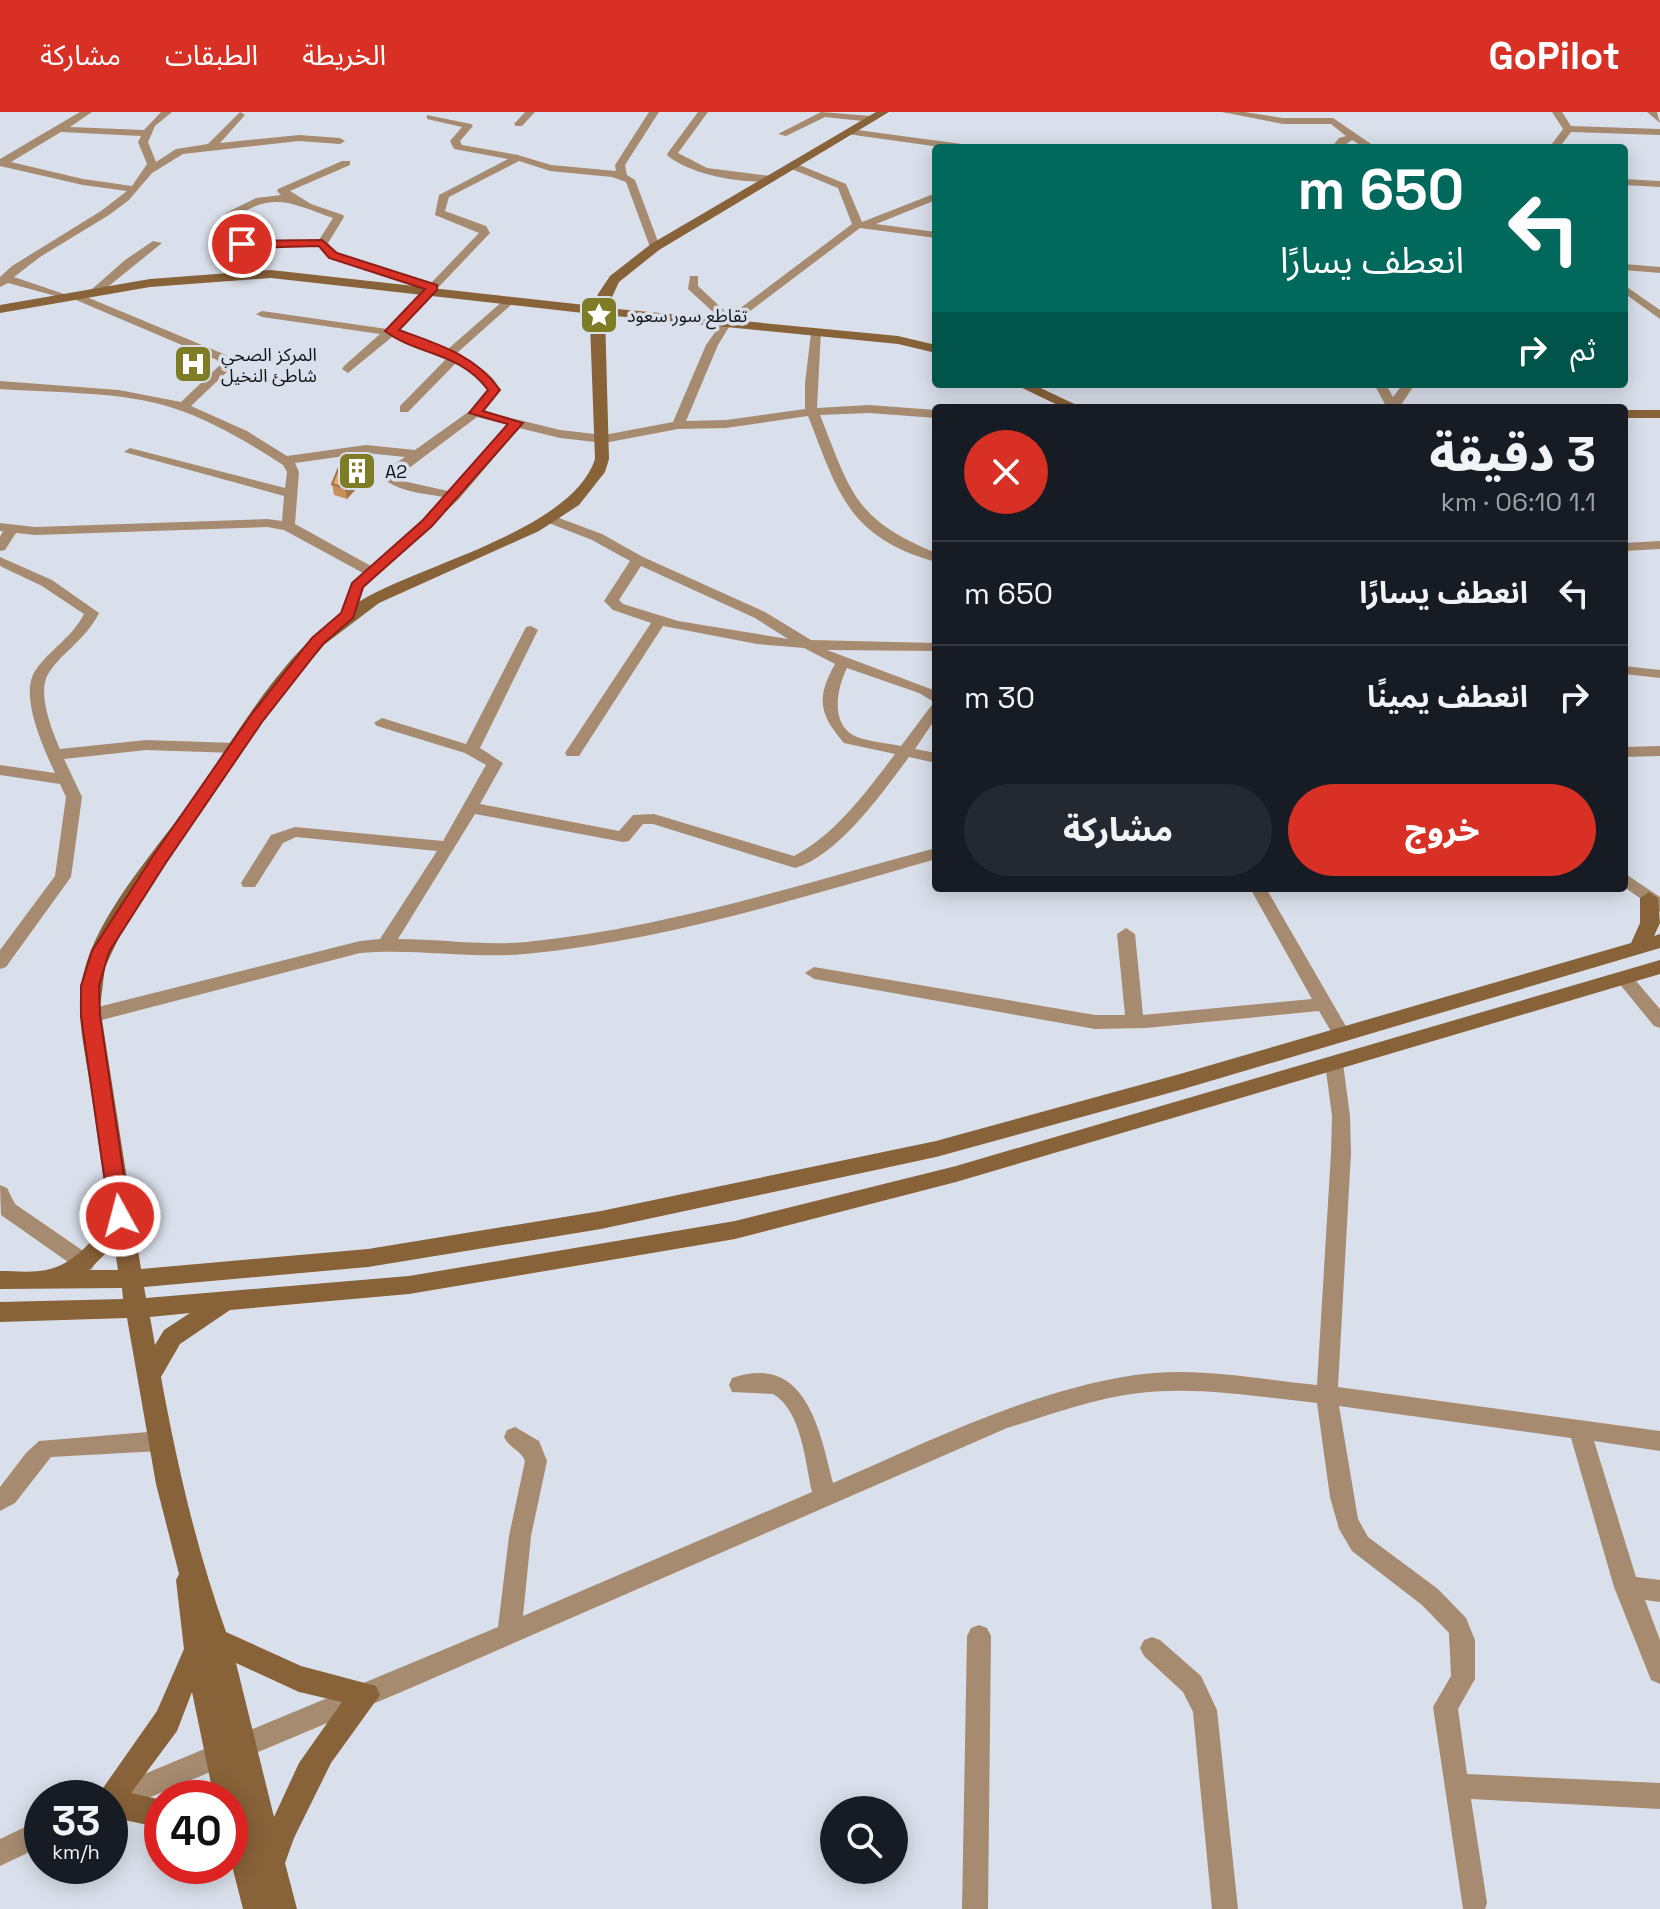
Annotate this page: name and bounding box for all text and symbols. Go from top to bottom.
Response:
text: GoPilot [1488,32,1620,80]
text: مشاركة [40,37,121,73]
text: الطبقات [165,37,258,73]
text: الخريطة [302,37,386,73]
text: 650 m [1297,154,1464,225]
icon: left [1492,176,1596,280]
pin [208,210,276,278]
icon: arrive [220,222,264,266]
text: انعطف يسارًا [1280,238,1464,284]
place icon: تقاطع سور سعود [578,294,620,336]
place label: تقاطع سور سعود [627,304,747,330]
icon: right [1510,328,1554,372]
text: ثم [1570,330,1596,369]
hospital icon: المركز الصحي شاطئ النخيل [172,343,214,385]
place label: المركز الصحي شاطئ النخيل [221,343,317,387]
text: 3 دقيقة [1429,424,1596,485]
button: close [964,430,1048,514]
building icon: A2 [336,450,378,492]
place label: A2 [385,460,407,483]
text: 1.1 km · 06:10 [1441,485,1596,519]
icon: left [1552,571,1596,615]
text: انعطف يسارًا [1359,573,1528,612]
text: 650 m [964,574,1053,613]
icon: right [1552,675,1596,719]
text: انعطف يمينًا [1367,677,1528,716]
text: 30 m [964,678,1035,717]
button: مشاركة [964,784,1272,876]
button: خروج [1288,784,1596,876]
position arrow [78,1174,162,1258]
speed limit sign: 40 [144,1780,248,1884]
text: 33 [52,1796,100,1847]
map controls [820,1796,908,1884]
button: search [820,1796,908,1884]
text: km/h [52,1839,100,1865]

